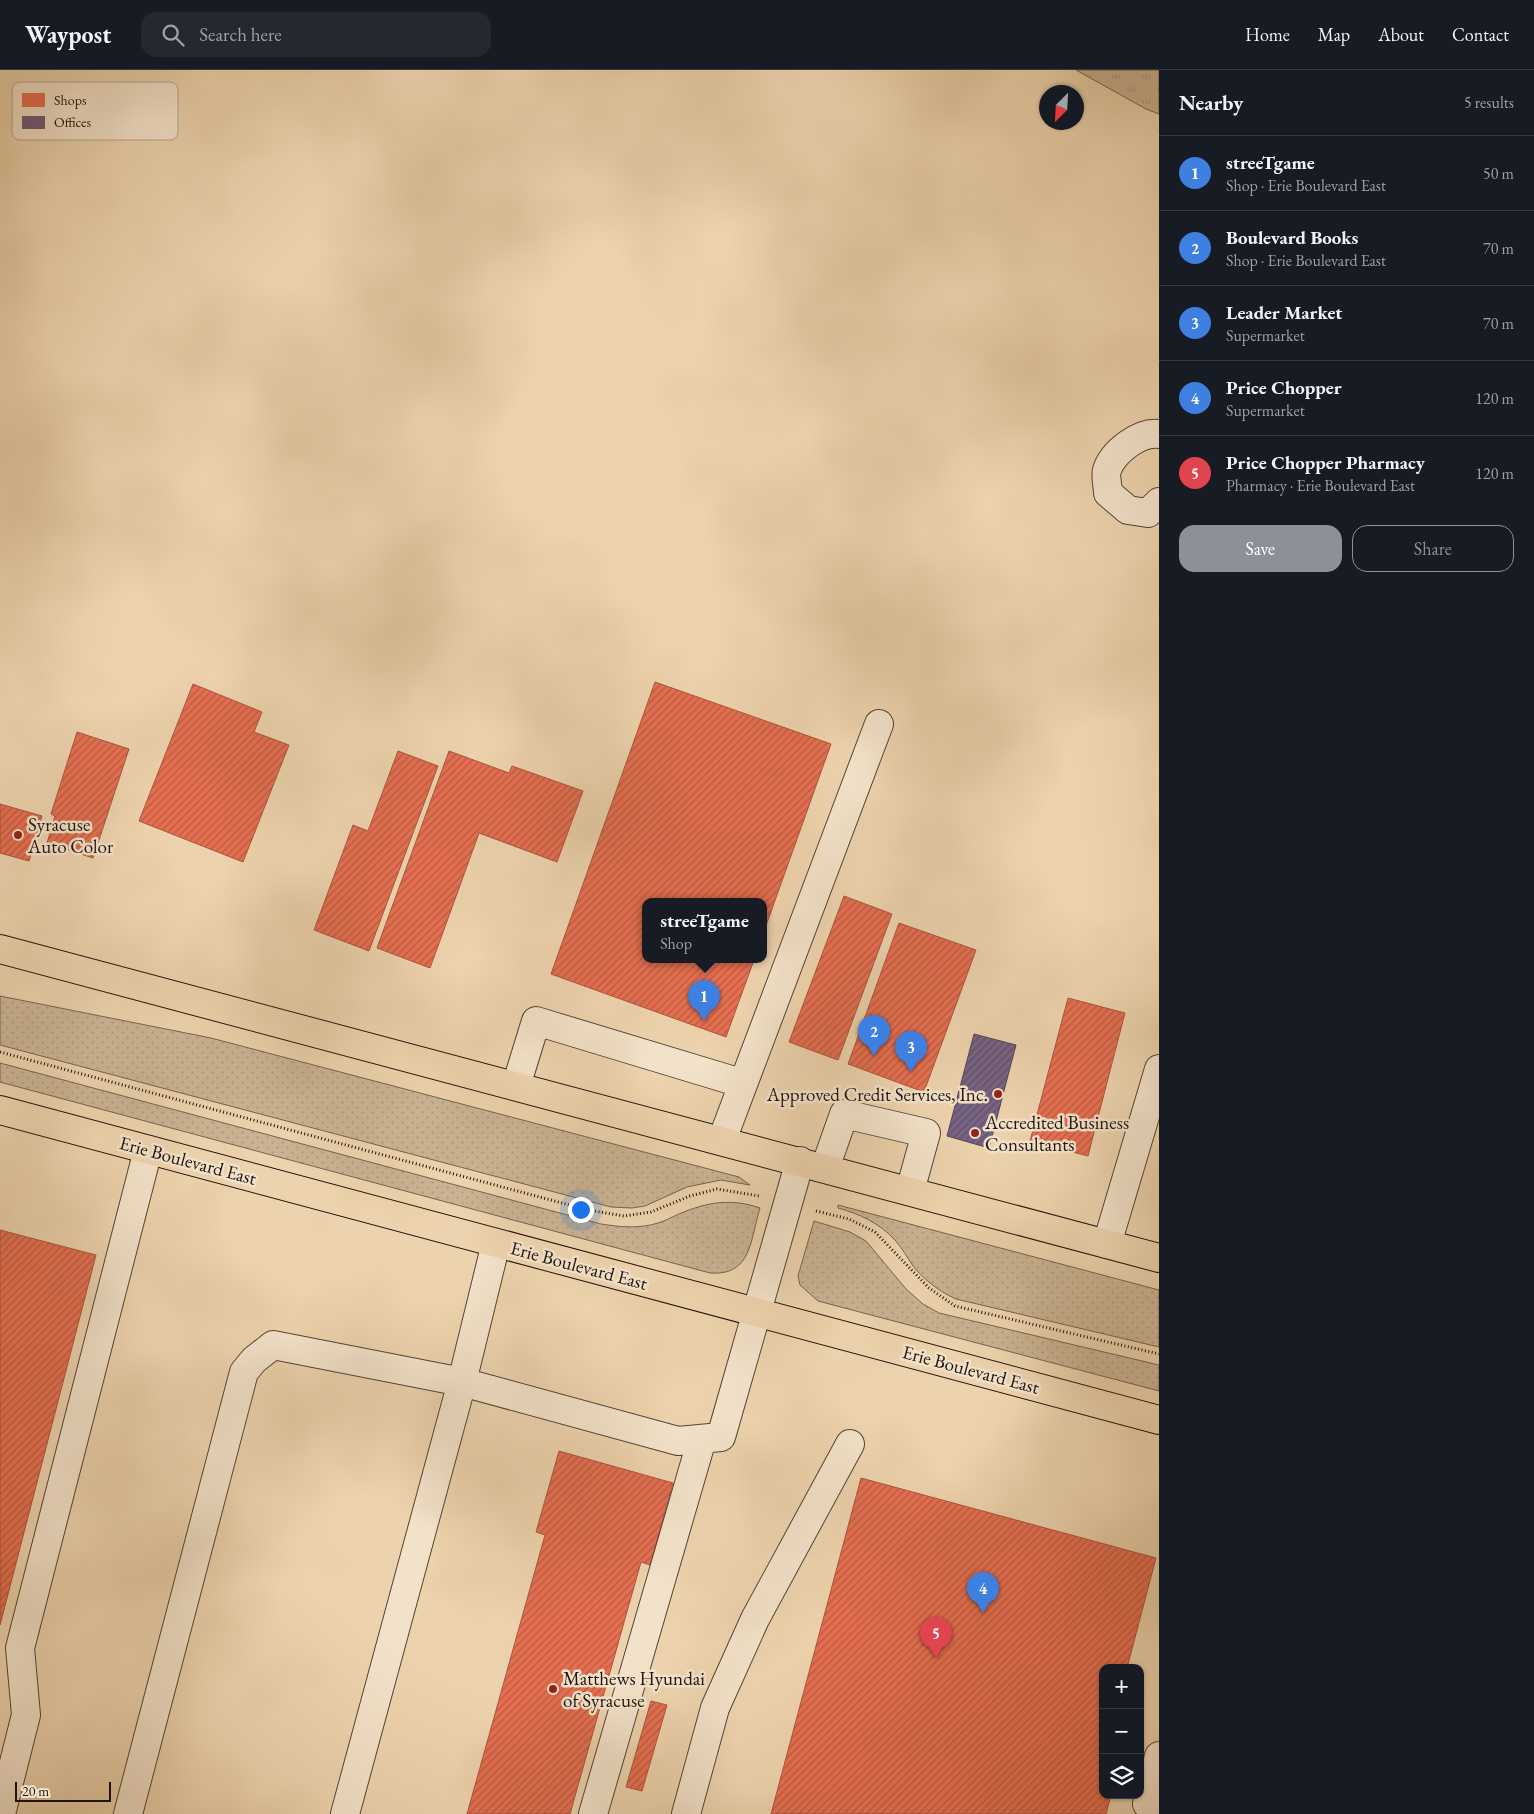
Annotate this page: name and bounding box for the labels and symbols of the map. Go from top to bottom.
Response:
legend [12,82,178,140]
north arrow [1039,85,1084,130]
text: Shops [54,91,87,109]
text: Offices [54,113,91,131]
place label: Syracuse Auto Color [27,812,114,859]
marker: Syracuse Auto Color [12,829,24,841]
pin: 1 [688,980,720,1021]
pin: 2 [858,1015,890,1056]
pin: 3 [895,1031,927,1072]
place label: Approved Credit Services, Inc. [766,1082,988,1107]
marker: Approved Credit Services, Inc. [992,1088,1004,1100]
place label: Accredited Business Consultants [984,1110,1129,1157]
marker: Accredited Business Consultants [969,1127,981,1139]
street label: Erie Boulevard East [117,1130,259,1191]
your location [568,1197,594,1223]
street label: Erie Boulevard East [508,1235,650,1296]
street label: Erie Boulevard East [900,1339,1042,1400]
pin: 4 [967,1572,999,1613]
pin: 5 [920,1617,952,1658]
place label: Matthews Hyundai of Syracuse [563,1666,705,1713]
marker: Matthews Hyundai of Syracuse [547,1683,559,1695]
scale bar [15,1779,111,1802]

